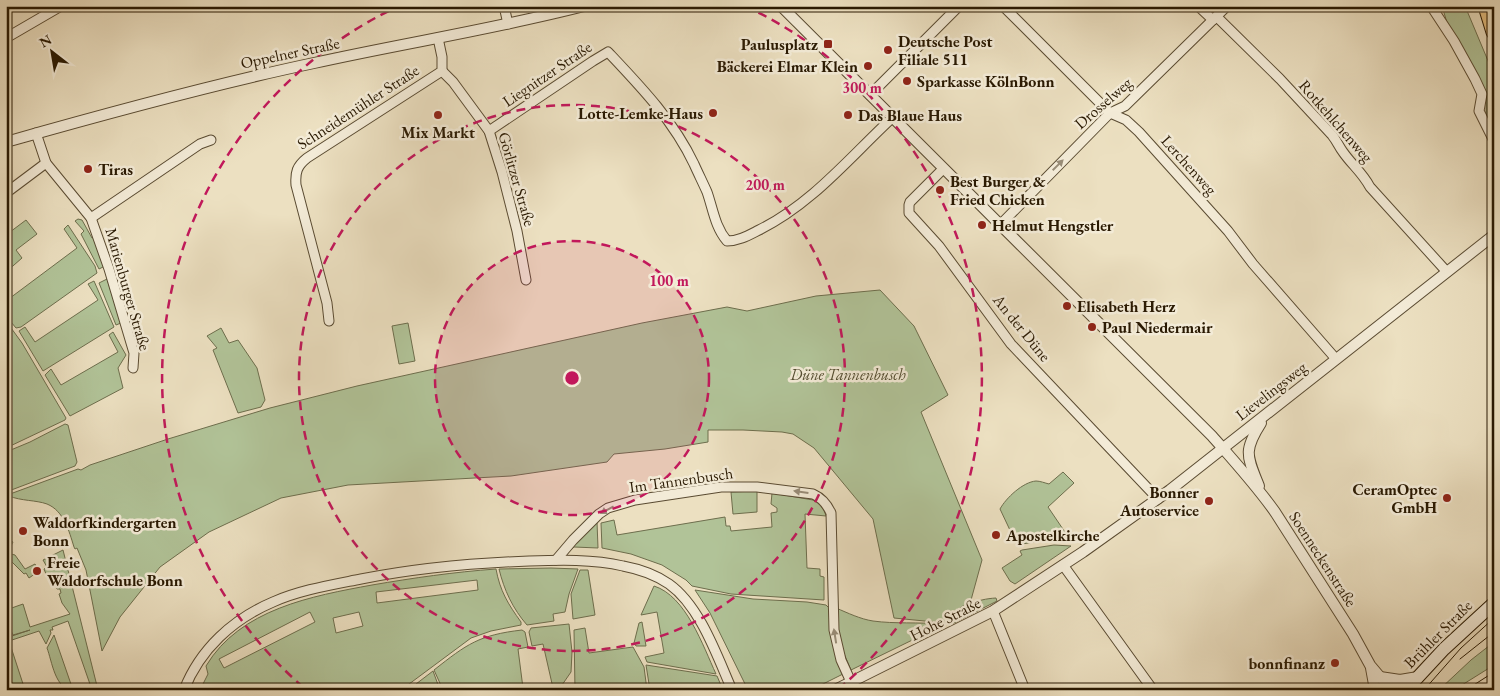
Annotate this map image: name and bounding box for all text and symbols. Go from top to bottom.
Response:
north arrow [28,28,78,78]
text: N [36,30,55,51]
place label: Deutsche Post Filiale 511 [898,31,992,70]
street label: Oppelner Straße [239,32,341,74]
place label: Paulusplatz [741,34,818,55]
street label: Liegnitzer Straße [498,36,596,112]
marker: Paulusplatz [822,38,834,50]
marker: Deutsche Post Filiale 511 [882,44,894,56]
place label: Bäckerei Elmar Klein [717,56,858,77]
street label: Schneidemühler Straße [293,60,423,154]
marker: Bäckerei Elmar Klein [862,60,874,72]
place label: Sparkasse KölnBonn [917,71,1055,92]
street label: Drosselweg [1070,72,1137,134]
marker: Sparkasse KölnBonn [901,75,913,87]
street label: Rotkehlchenweg [1294,75,1378,168]
text: 300 m [842,78,882,97]
place label: Lotte-Lemke-Haus [578,103,703,124]
place label: Das Blaue Haus [858,105,962,126]
marker: Lotte-Lemke-Haus [707,107,719,119]
marker: Mix Markt [432,109,444,121]
marker: Das Blaue Haus [842,109,854,121]
place label: Mix Markt [401,122,475,143]
street label: Görlitzer Straße [494,129,540,229]
street label: Lerchenweg [1157,131,1222,200]
place label: Tiras [98,159,133,180]
one-way arrow [1052,159,1064,171]
marker: Tiras [82,163,94,175]
place label: Best Burger & Fried Chicken [950,171,1046,210]
text: 200 m [745,175,785,194]
marker: Best Burger & Fried Chicken [934,184,946,196]
place label: Helmut Hengstler [992,215,1114,236]
marker: Helmut Hengstler [976,219,988,231]
street label: Marienburger Straße [100,225,156,353]
text: 100 m [649,271,689,290]
street label: An der Düne [988,289,1056,366]
place label: Elisabeth Herz [1077,296,1175,317]
marker: Elisabeth Herz [1061,300,1073,312]
place label: Paul Niedermair [1102,317,1213,338]
marker: Paul Niedermair [1086,321,1098,333]
street label: Lievelingsweg [1231,356,1312,425]
park label: Düne Tannenbusch [789,364,906,385]
centre of rings [563,369,581,387]
street label: Im Tannenbusch [628,462,734,498]
place label: CeramOptec GmbH [1352,479,1437,518]
place label: Bonner Autoservice [1119,482,1199,521]
one-way arrow [793,488,809,496]
marker: CeramOptec GmbH [1441,492,1453,504]
marker: Bonner Autoservice [1203,495,1215,507]
one-way arrow [599,506,614,514]
street label: Soenneckenstraße [1284,507,1362,611]
place label: Waldorfkindergarten Bonn [33,512,177,551]
marker: Waldorfkindergarten Bonn [17,525,29,537]
place label: Apostelkirche [1005,525,1100,546]
marker: Apostelkirche [990,529,1002,541]
place label: Freie Waldorfschule Bonn [47,552,183,591]
marker: Freie Waldorfschule Bonn [31,565,43,577]
street label: Hohe Straße [906,592,984,646]
street label: Brühler Straße [1399,595,1477,673]
one-way arrow [831,628,839,644]
place label: bonnfinanz [1249,653,1325,674]
marker: bonnfinanz [1329,657,1341,669]

